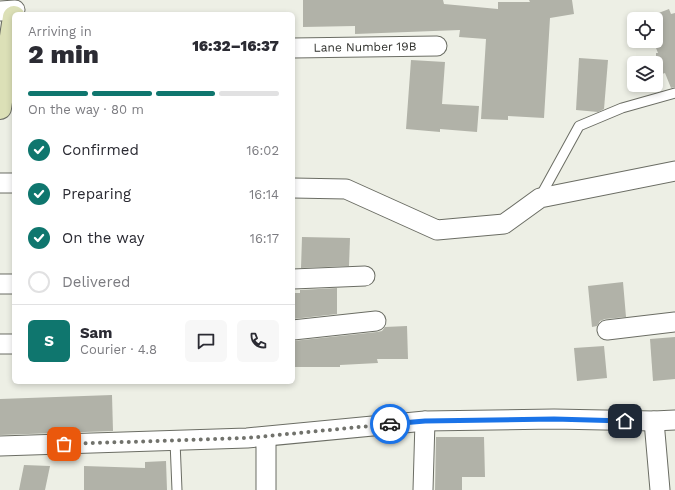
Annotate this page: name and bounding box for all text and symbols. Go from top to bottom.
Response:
map controls [627,12,663,92]
button: locate [627,12,663,48]
text: Arriving in [28,24,92,39]
text: 16:32–16:37 [192,37,279,55]
text: 2 min [28,39,99,69]
street label: Lane Number 19B [313,39,417,55]
button: layers [627,56,663,92]
text: On the way · 80 m [28,102,144,117]
icon: check [28,139,50,161]
text: Confirmed [62,141,139,159]
text: 16:02 [247,143,279,158]
icon: check [28,183,50,205]
text: Preparing [62,185,131,203]
text: 16:14 [249,187,279,202]
icon: check [28,227,50,249]
text: On the way [62,229,144,247]
text: 16:17 [250,231,279,246]
text: Delivered [62,273,130,291]
button: chat [185,320,227,362]
button: phone [237,320,279,362]
text: Sam [80,324,112,342]
text: S [44,332,54,350]
text: Courier · 4.8 [80,342,157,357]
courier [370,404,410,444]
pin [608,404,642,438]
icon: home [614,410,636,432]
icon: car [379,413,401,435]
pin [47,427,81,461]
icon: bag [53,433,75,455]

